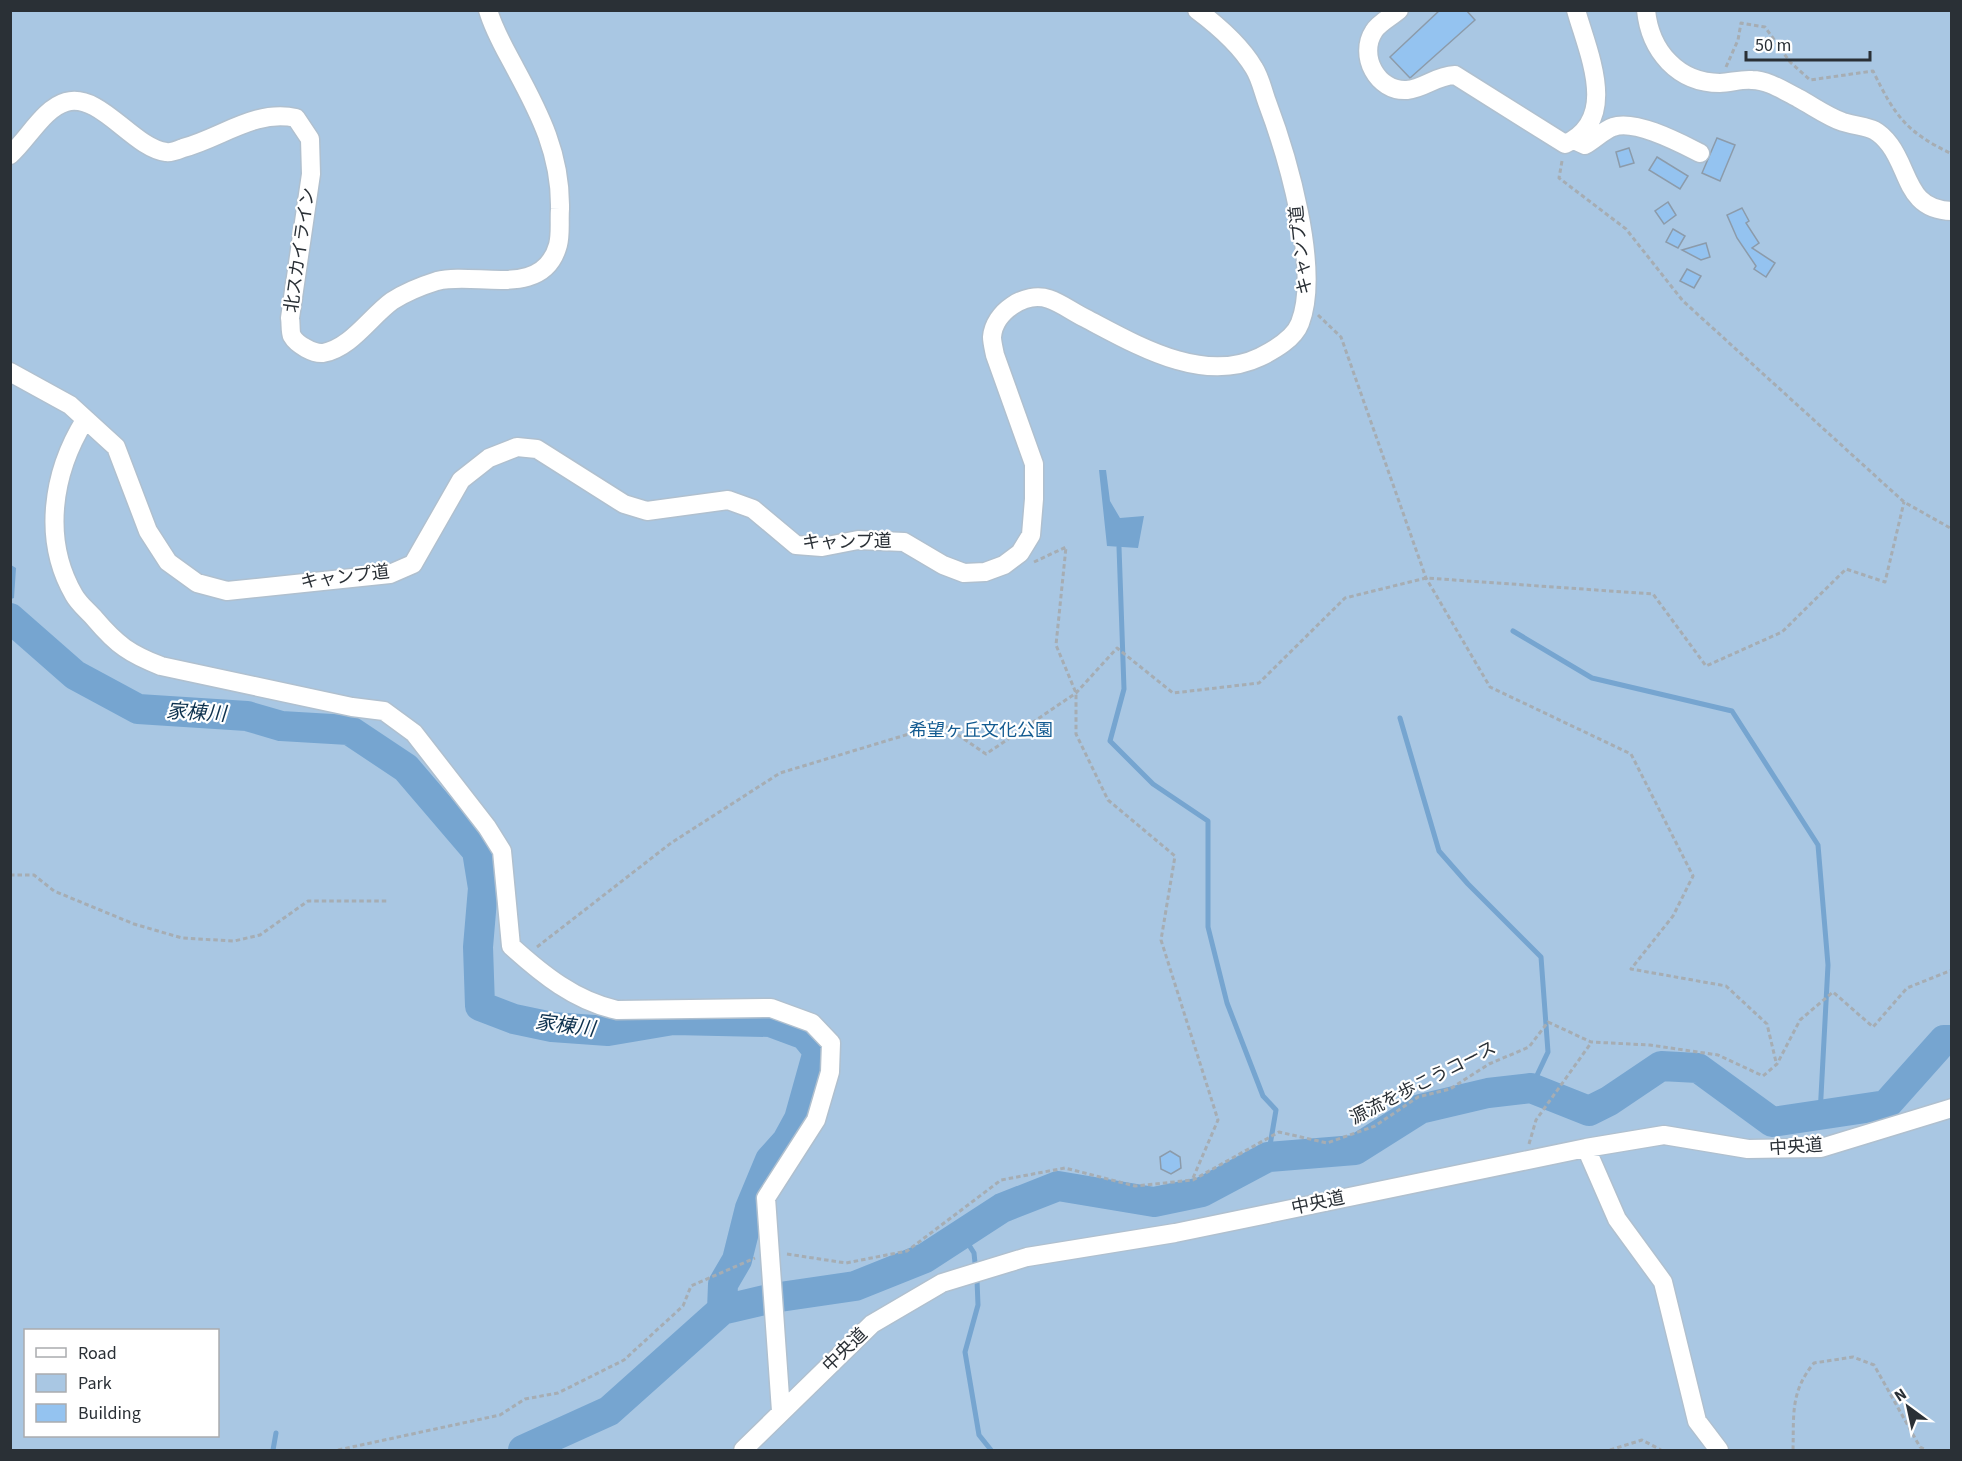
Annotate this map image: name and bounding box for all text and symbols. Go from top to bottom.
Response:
scale bar [1746,24,1870,62]
text: 50 m [1755,33,1791,58]
street label: 北スカイライン [279,186,321,314]
street label: キャンプ道 [1284,204,1318,296]
street label: キャンプ道 [802,529,892,555]
street label: キャンプ道 [299,559,391,595]
water label: 家棟川 [165,697,229,729]
park label: 希望ヶ丘文化公園 [909,718,1053,743]
water label: 家棟川 [534,1008,598,1044]
street label: 源流を歩こうコース [1346,1035,1500,1131]
street label: 中央道 [1768,1133,1824,1161]
street label: 中央道 [1289,1185,1347,1221]
street label: 中央道 [817,1322,873,1378]
legend [24,1329,219,1437]
text: Road [78,1341,117,1366]
text: Park [78,1371,112,1396]
north arrow [1878,1377,1938,1437]
text: N [1890,1383,1911,1407]
text: Building [78,1401,141,1426]

